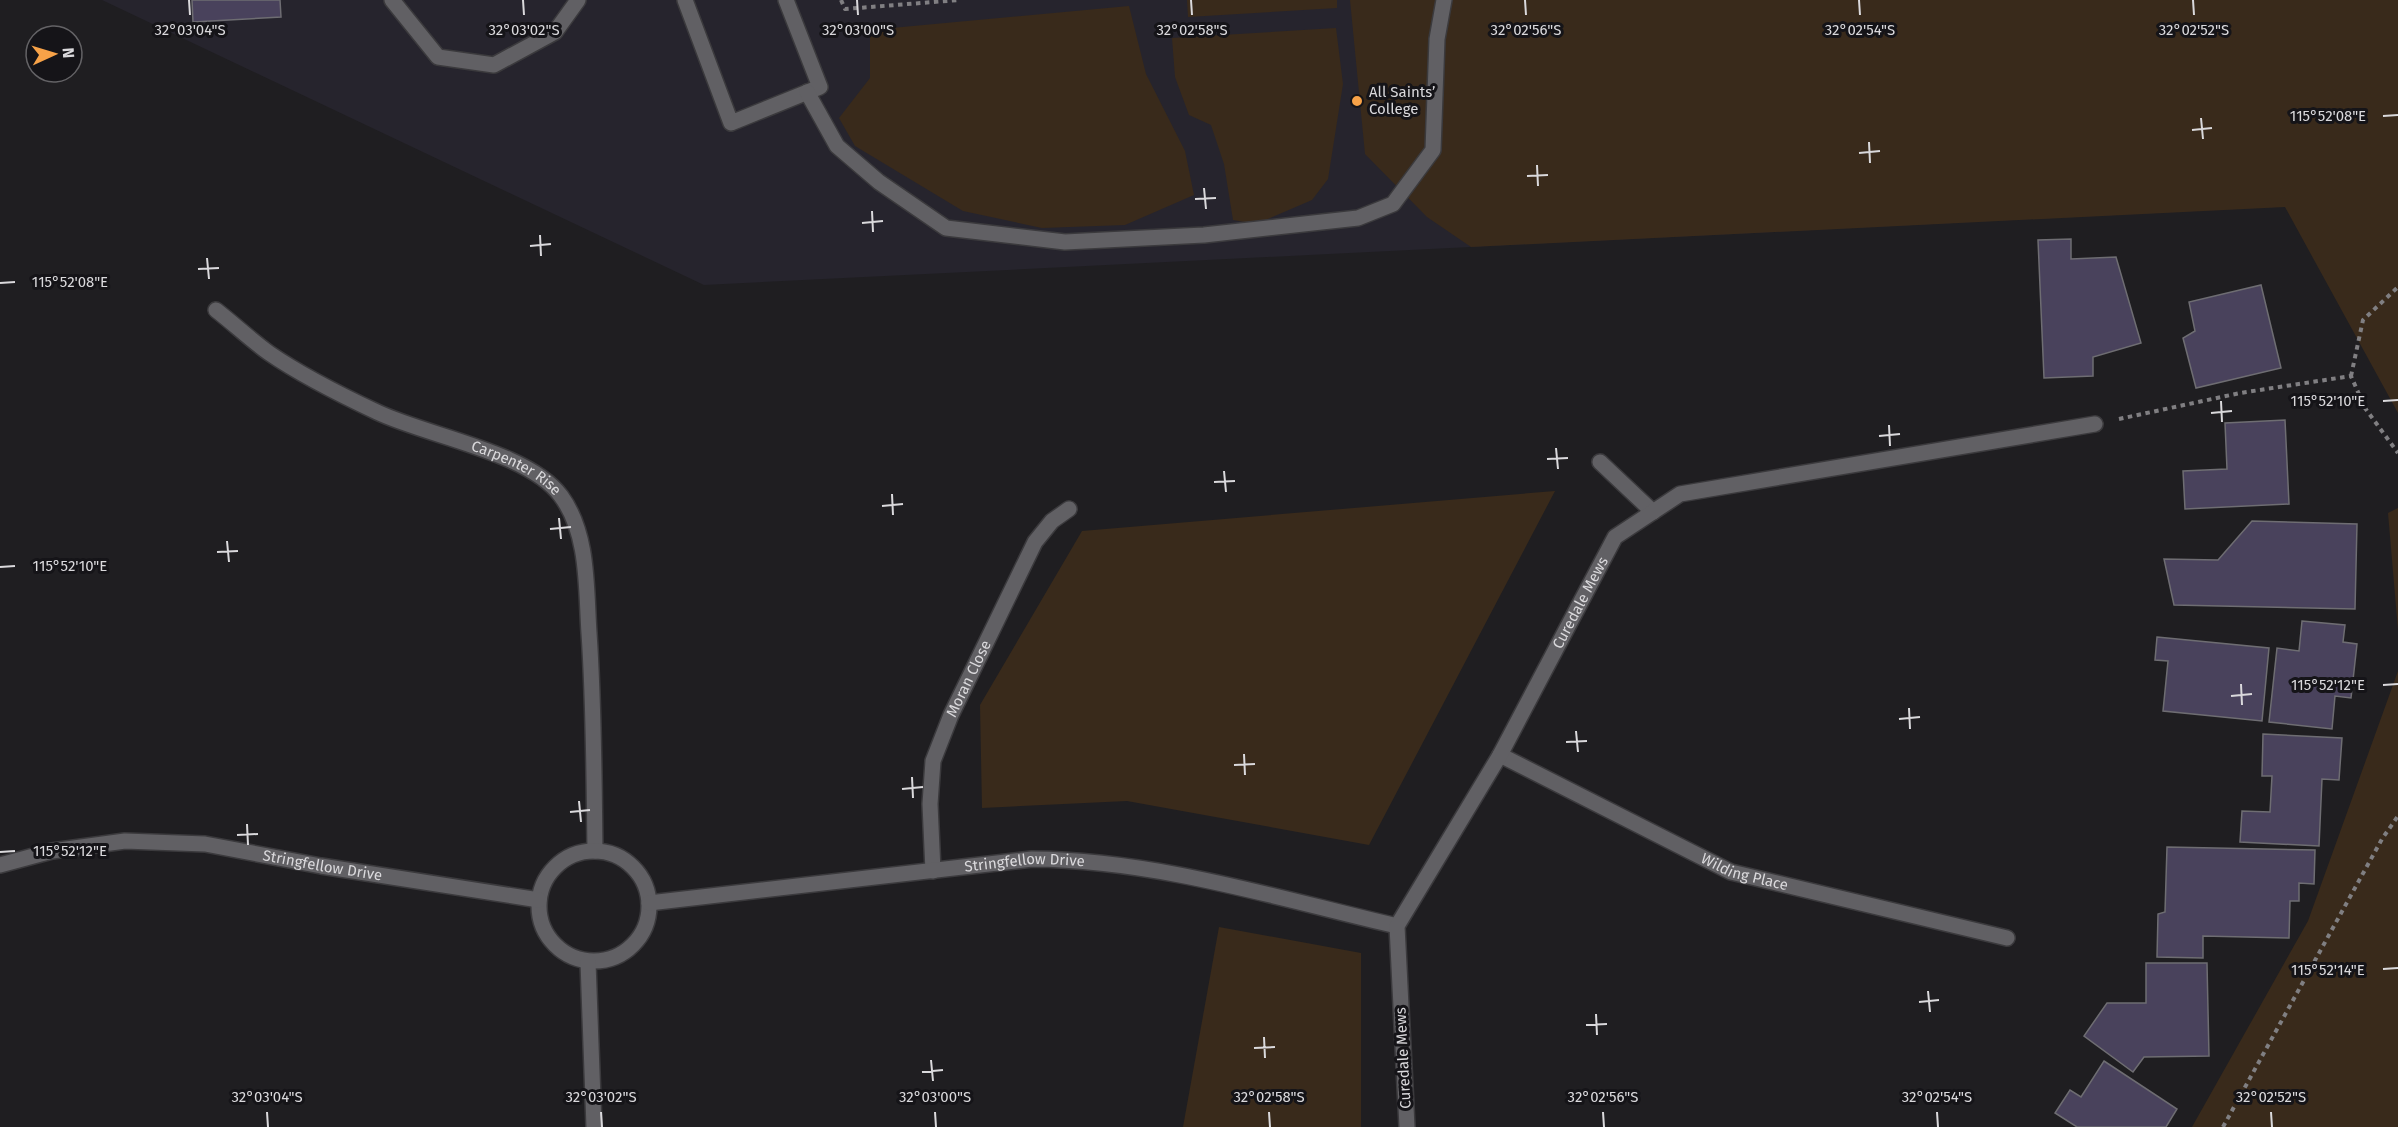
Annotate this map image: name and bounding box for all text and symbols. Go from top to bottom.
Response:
text: 32°03'04"S [154,21,226,39]
text: 32°03'02"S [488,21,560,39]
text: 32°03'00"S [822,21,894,39]
text: 32°02'58"S [1156,21,1228,39]
text: 32°02'56"S [1491,21,1561,39]
text: 32°02'54"S [1825,21,1895,39]
text: 32°02'52"S [2159,21,2229,39]
north arrow [24,24,84,84]
text: N [59,47,78,59]
place label: All Saints’ College [1369,83,1435,118]
marker: All Saints’ College [1350,94,1364,108]
text: 115°52'08"E [2290,107,2366,125]
text: 115°52'08"E [32,273,108,291]
text: 115°52'10"E [2291,392,2365,410]
street label: Carpenter Rise [469,437,565,499]
street label: Curedale Mews [1549,554,1612,652]
text: 115°52'10"E [33,557,107,575]
street label: Moran Close [942,637,995,720]
text: 115°52'12"E [2291,676,2365,694]
text: 115°52'12"E [33,842,107,860]
street label: Stringfellow Drive [261,846,383,884]
street label: Wilding Place [1698,849,1790,894]
street label: Stringfellow Drive [963,850,1086,876]
text: 115°52'14"E [2291,961,2365,979]
street label: Curedale Mews [1391,1007,1415,1109]
text: 32°03'04"S [231,1088,303,1106]
text: 32°03'02"S [565,1088,637,1106]
text: 32°03'00"S [899,1088,971,1106]
text: 32°02'58"S [1233,1088,1305,1106]
text: 32°02'56"S [1568,1088,1638,1106]
text: 32°02'54"S [1902,1088,1972,1106]
text: 32°02'52"S [2236,1088,2306,1106]

